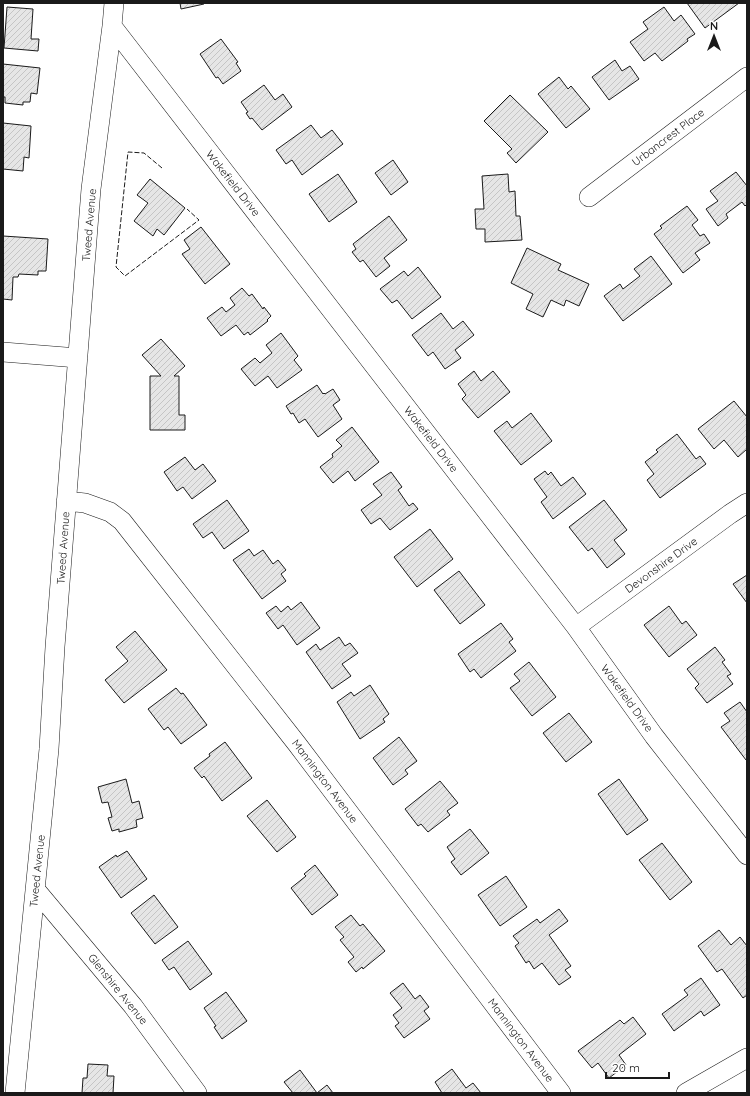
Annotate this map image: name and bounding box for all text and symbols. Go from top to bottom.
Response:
north arrow [694,16,734,56]
text: N [710,19,718,33]
street label: Urbancrest Place [629,105,707,169]
street label: Wakefield Drive [203,147,263,219]
street label: Tweed Avenue [79,188,99,262]
street label: Wakefield Drive [401,403,461,475]
street label: Tweed Avenue [53,511,73,585]
street label: Devonshire Drive [622,534,700,596]
street label: Wakefield Drive [598,661,656,735]
street label: Mannington Avenue [289,736,361,826]
street label: Tweed Avenue [26,834,48,908]
street label: Glenshire Avenue [85,951,151,1027]
street label: Mannington Avenue [485,995,557,1085]
scale bar [606,1054,669,1080]
text: 20 m [612,1060,640,1075]

